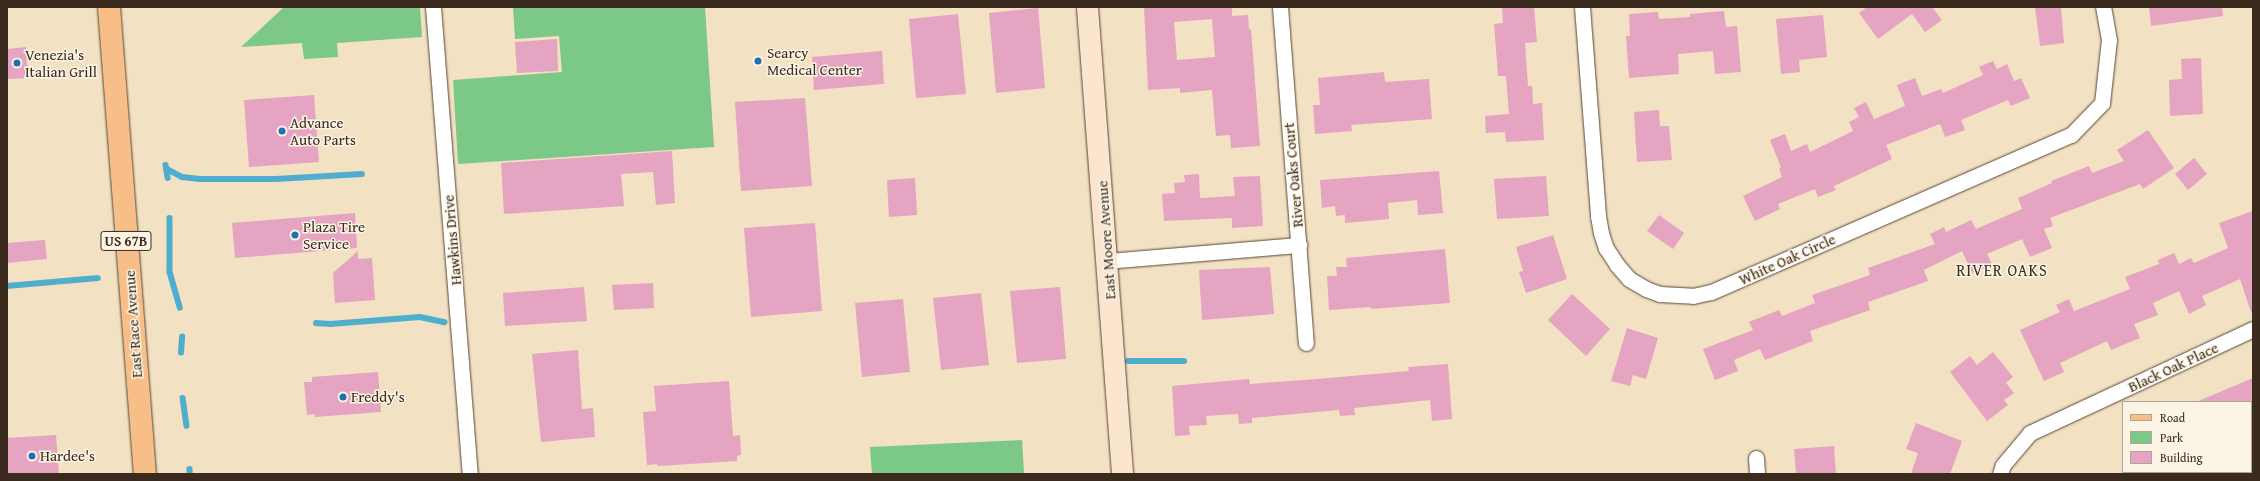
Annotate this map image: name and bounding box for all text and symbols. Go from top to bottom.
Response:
place label: Searcy Medical Center [767,43,862,78]
place label: Venezia's Italian Grill [25,45,97,80]
marker: Searcy Medical Center [752,55,764,67]
marker: Venezia's Italian Grill [12,58,22,68]
place label: Advance Auto Parts [290,113,356,148]
street label: River Oaks Court [1279,122,1307,228]
marker: Advance Auto Parts [277,126,287,136]
street label: East Moore Avenue [1093,180,1119,300]
street label: Hawkins Drive [439,194,465,286]
place label: Plaza Tire Service [303,217,365,252]
road number: US 67B [100,229,152,253]
marker: Plaza Tire Service [290,230,300,240]
street label: White Oak Circle [1736,230,1838,288]
district label: RIVER OAKS [1956,260,2048,280]
street label: East Race Avenue [120,269,146,379]
street label: Black Oak Place [2125,338,2221,396]
place label: Freddy's [351,388,405,406]
marker: Freddy's [338,392,348,402]
legend [2122,401,2252,473]
text: Road [2160,409,2185,426]
text: Park [2160,429,2183,446]
place label: Hardee's [40,447,95,465]
text: Building [2160,449,2203,466]
marker: Hardee's [27,451,37,461]

